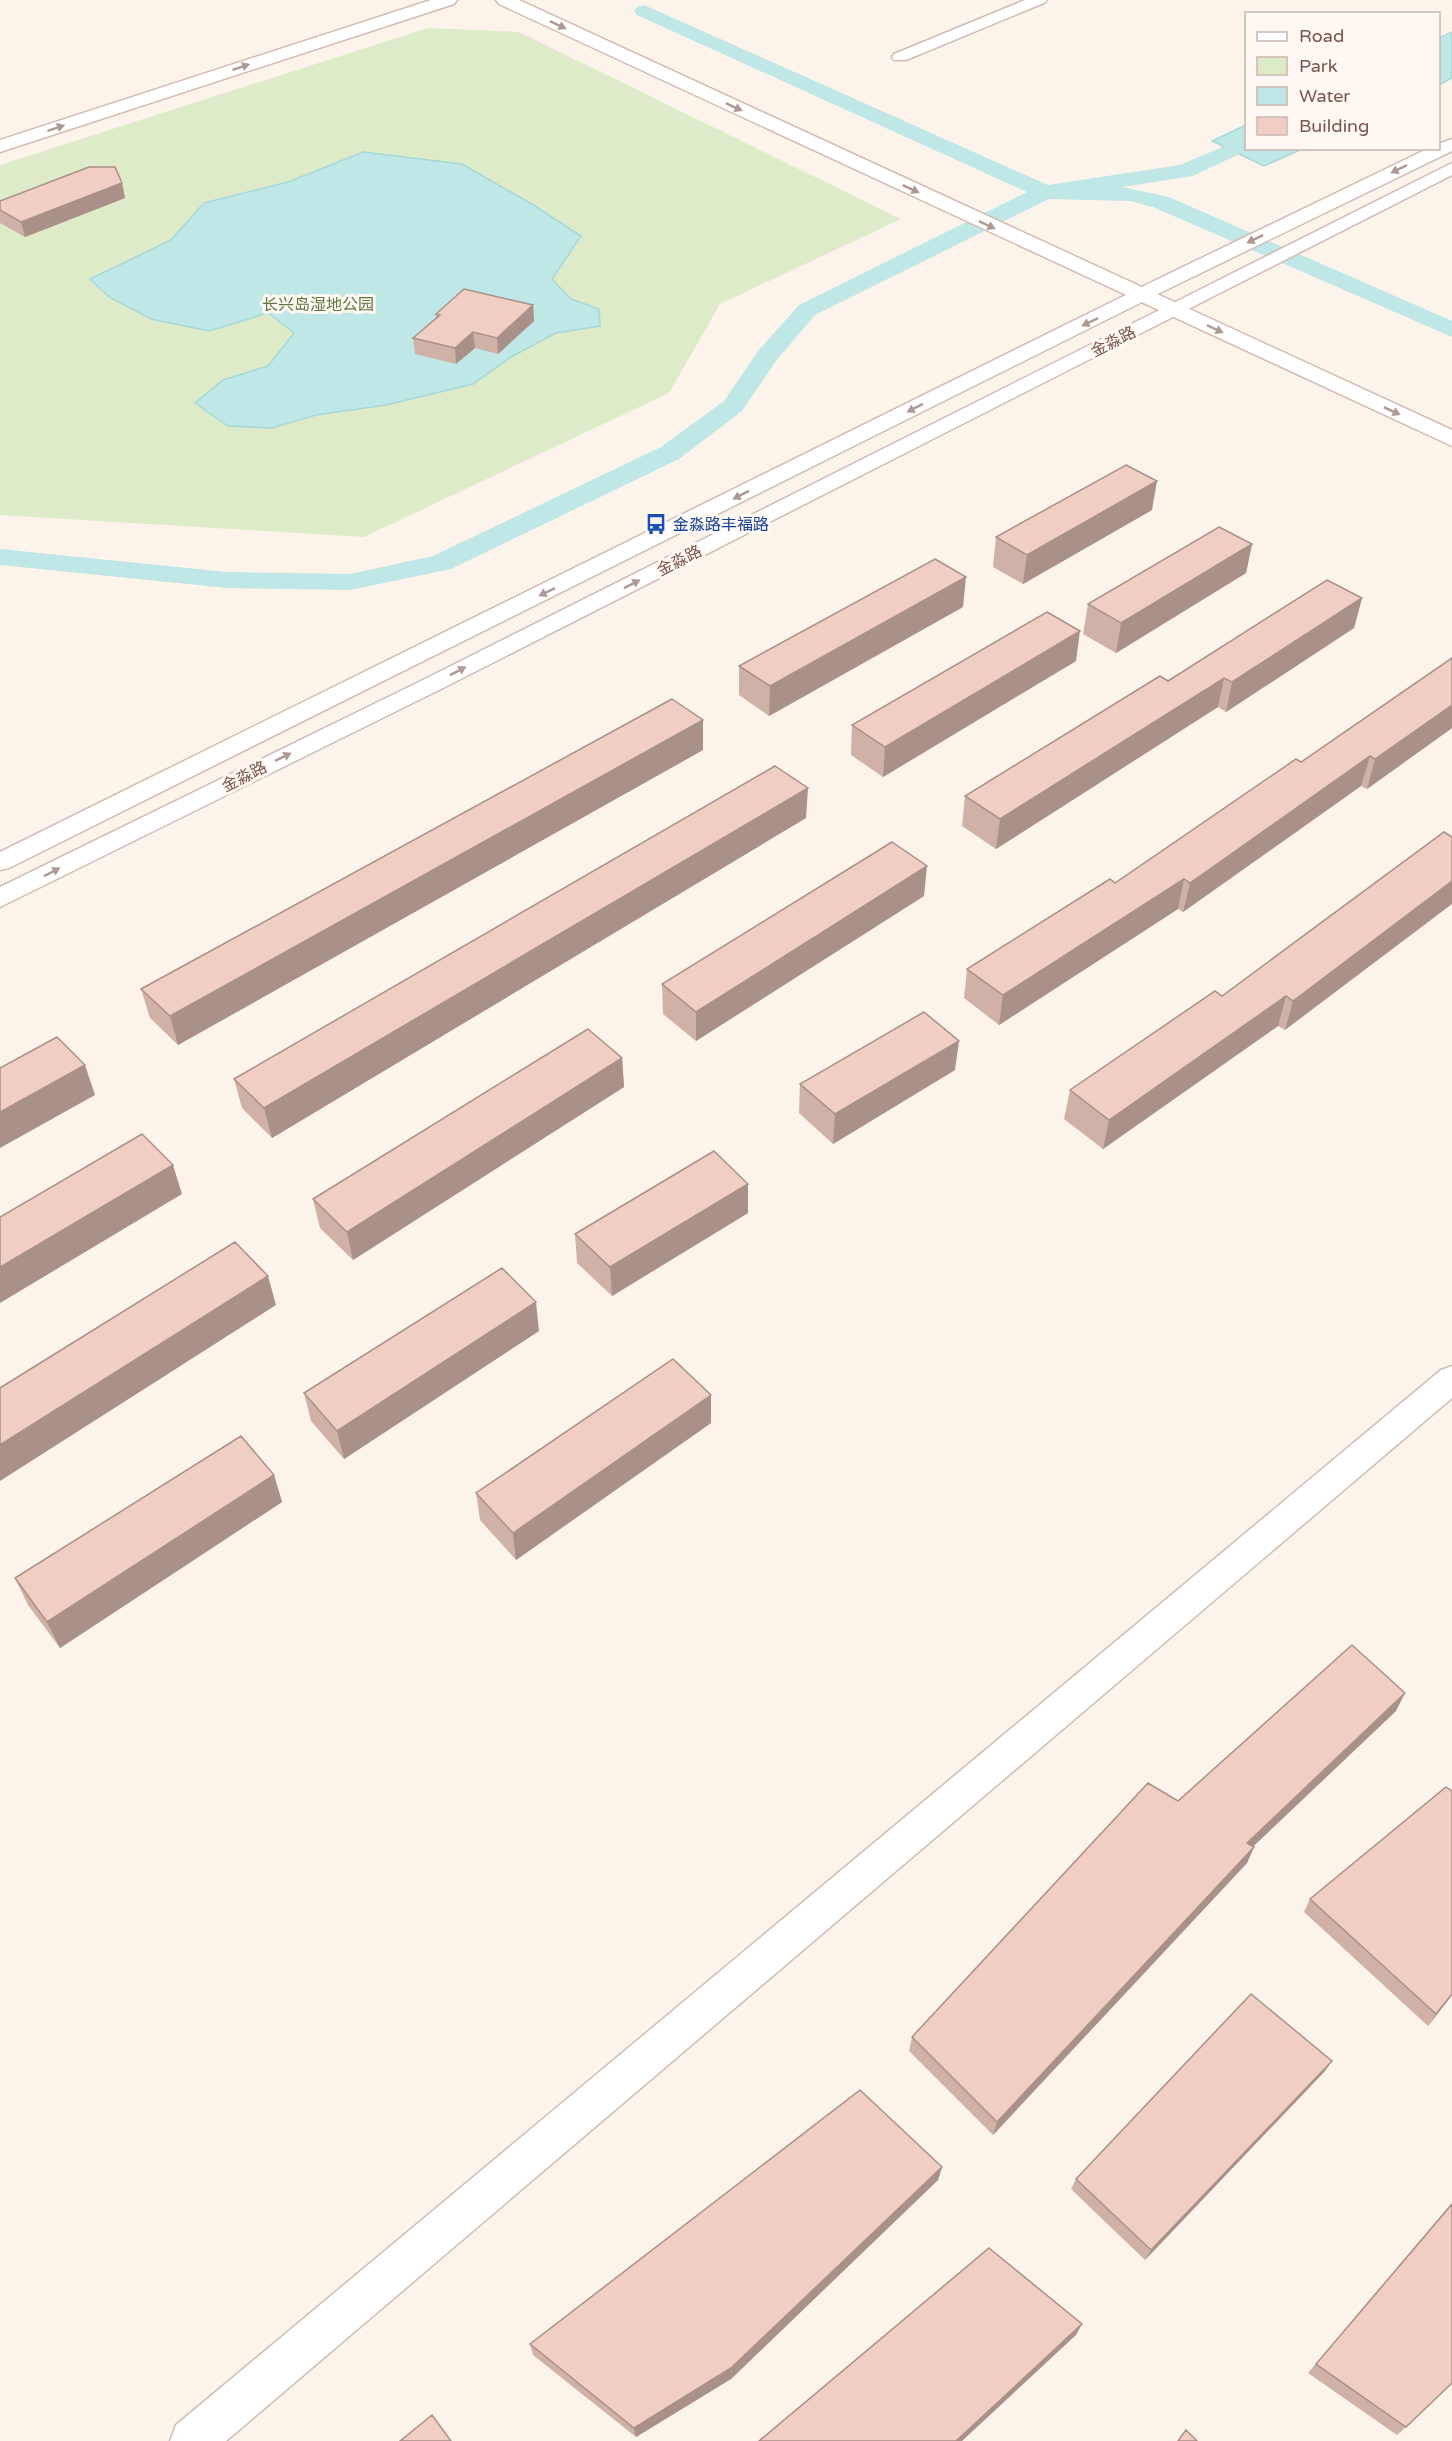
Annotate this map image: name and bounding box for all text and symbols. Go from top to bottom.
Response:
legend [1245,12,1440,150]
one-way arrow [549,20,566,29]
text: Road [1299,25,1344,47]
text: Park [1299,55,1338,77]
one-way arrow [232,62,250,72]
text: Water [1299,85,1350,107]
one-way arrow [726,103,743,112]
text: Building [1299,115,1369,137]
one-way arrow [47,123,65,132]
one-way arrow [1391,165,1408,174]
one-way arrow [903,185,920,194]
one-way arrow [979,220,996,229]
one-way arrow [1247,235,1264,244]
park label: 长兴岛湿地公园 [262,295,374,315]
one-way arrow [1081,317,1098,327]
street label: 金淼路 [1088,322,1139,362]
one-way arrow [1206,325,1223,334]
one-way arrow [906,403,924,413]
one-way arrow [1383,406,1401,416]
one-way arrow [732,491,749,500]
bus stop icon: 金淼路丰福路 [644,512,668,536]
place label: 金淼路丰福路 [673,515,769,535]
street label: 金淼路 [654,541,705,581]
one-way arrow [624,579,641,588]
one-way arrow [539,587,556,596]
one-way arrow [450,667,467,676]
one-way arrow [275,752,292,762]
street label: 金淼路 [219,757,270,797]
one-way arrow [44,868,61,877]

